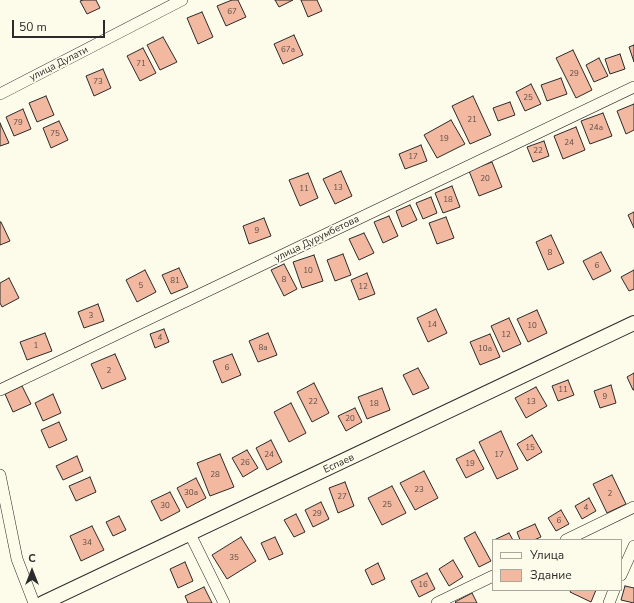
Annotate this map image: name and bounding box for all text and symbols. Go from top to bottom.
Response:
house number: 67 [227,7,237,17]
scale bar [14,12,107,38]
text: 50 m [19,19,47,35]
street label: улица Дулати [28,44,90,84]
house number: 67а [281,45,295,55]
house number: 71 [136,59,146,69]
house number: 29 [569,69,579,79]
house number: 73 [93,77,103,87]
house number: 25 [523,93,533,103]
house number: 21 [467,115,477,125]
house number: 79 [13,118,23,128]
house number: 24а [589,123,603,133]
house number: 75 [50,129,60,139]
house number: 19 [439,134,449,144]
house number: 24 [564,138,574,148]
house number: 22 [533,146,543,156]
house number: 17 [408,152,418,162]
house number: 20 [480,174,490,184]
house number: 13 [333,183,343,193]
house number: 11 [299,184,309,194]
house number: 18 [443,195,453,205]
street label: улица Дурумбетова [273,213,361,265]
house number: 9 [255,226,259,236]
house number: 8 [548,248,552,258]
house number: 6 [595,261,599,271]
house number: 10 [303,266,313,276]
house number: 8 [282,275,286,285]
house number: 81 [170,276,180,286]
house number: 5 [139,281,143,291]
house number: 12 [358,282,368,292]
house number: 3 [89,311,93,321]
house number: 14 [427,320,437,330]
house number: 10 [527,321,537,331]
house number: 12 [501,330,511,340]
house number: 4 [158,333,162,343]
house number: 1 [34,341,38,351]
house number: 8а [258,343,268,353]
house number: 10а [478,344,492,354]
house number: 6 [225,363,229,373]
house number: 2 [107,366,111,376]
house number: 11 [558,385,568,395]
house number: 9 [603,392,607,402]
house number: 22 [308,397,318,407]
house number: 13 [526,397,536,407]
house number: 18 [369,399,379,409]
house number: 20 [345,414,355,424]
house number: 15 [525,443,535,453]
house number: 24 [264,450,274,460]
house number: 17 [494,450,504,460]
street label: Еспаев [322,452,356,476]
house number: 26 [240,458,250,468]
house number: 19 [465,459,475,469]
house number: 28 [210,470,220,480]
house number: 23 [414,485,424,495]
house number: 30а [184,488,198,498]
house number: 2 [608,489,612,499]
house number: 27 [337,492,347,502]
house number: 25 [382,500,392,510]
house number: 30 [160,501,170,511]
house number: 4 [584,503,588,513]
house number: 29 [312,509,322,519]
house number: 6 [557,516,561,526]
house number: 34 [82,538,92,548]
legend [492,539,622,591]
text: Улица [530,547,564,563]
north arrow [12,551,52,591]
text: С [28,551,36,566]
house number: 35 [229,553,239,563]
text: Здание [530,567,572,583]
house number: 16 [418,580,428,590]

